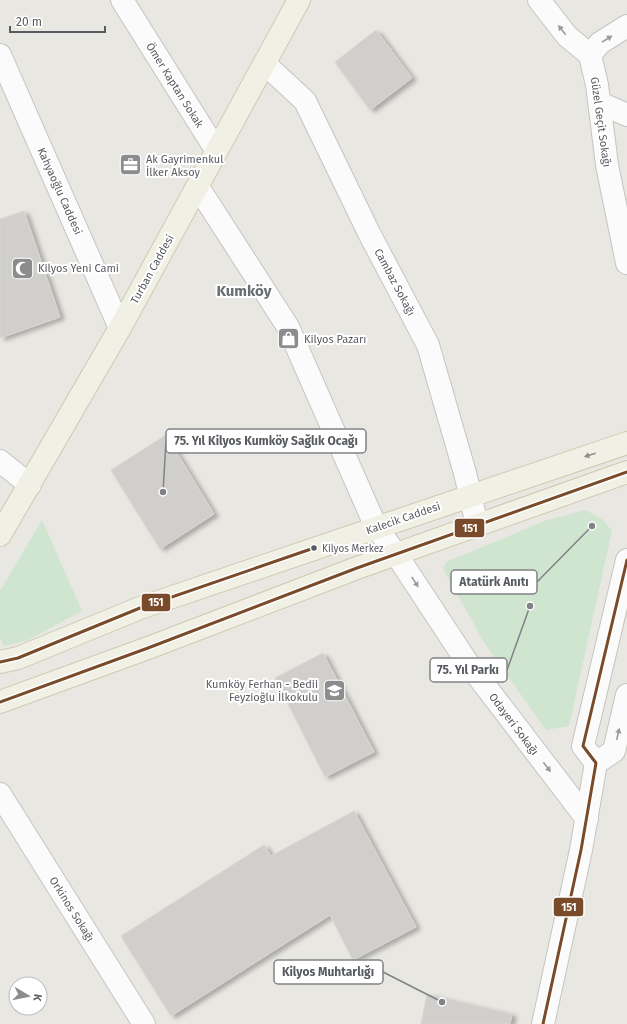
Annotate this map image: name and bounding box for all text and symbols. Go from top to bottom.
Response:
scale bar [10,8,105,34]
text: 20 m [16,15,42,29]
one-way arrow [558,24,567,35]
one-way arrow [601,35,613,42]
street label: Ömer Kaptan Sokak [143,40,207,131]
street label: Güzel Geçit Sokağı [588,76,613,168]
street label: Kahyaoğlu Caddesi [34,146,85,237]
office icon: Ak Gayrimenkul İlker Aksoy [117,152,143,178]
place label: Ak Gayrimenkul İlker Aksoy [146,153,223,179]
street label: Turban Caddesi [128,232,177,306]
street label: Cambaz Sokağı [371,246,418,318]
mosque icon: Kilyos Yeni Cami [9,255,35,281]
place label: Kilyos Yeni Cami [38,262,119,275]
district label: Kumköy [216,282,272,300]
shop icon: Kilyos Pazarı [275,326,301,352]
place label: Kilyos Pazarı [304,333,366,346]
callout: 75. Yıl Kilyos Kumköy Sağlık Ocağı [166,429,366,453]
text: 75. Yıl Kilyos Kumköy Sağlık Ocağı [174,434,358,448]
one-way arrow [584,453,596,459]
street label: Kalecik Caddesi [364,500,442,537]
line badge: 151 [454,518,485,538]
text: 151 [462,522,478,535]
marker: Kilyos Merkez [309,543,319,553]
place label: Kilyos Merkez [322,543,384,555]
callout: Atatürk Anıtı [451,570,537,594]
text: Atatürk Anıtı [458,575,529,589]
one-way arrow [411,576,418,588]
line badge: 151 [141,593,171,612]
text: 151 [148,596,164,609]
callout: 75. Yıl Parkı [430,658,507,682]
text: 75. Yıl Parkı [437,663,499,677]
school or university icon: Kumköy Ferhan - Bedii Feyzioğlu İlkokulu [321,677,347,703]
place label: Kumköy Ferhan - Bedii Feyzioğlu İlkokulu [206,678,318,704]
street label: Odayeri Sokağı [486,691,541,758]
one-way arrow [616,728,622,740]
one-way arrow [543,762,551,773]
street label: Orkinos Sokağı [46,874,97,944]
line badge: 151 [553,897,584,917]
text: 151 [561,901,577,914]
callout: Kilyos Muhtarlığı [274,960,383,984]
text: Kilyos Muhtarlığı [282,965,374,979]
north arrow [8,976,48,1016]
text: K [30,993,44,1003]

